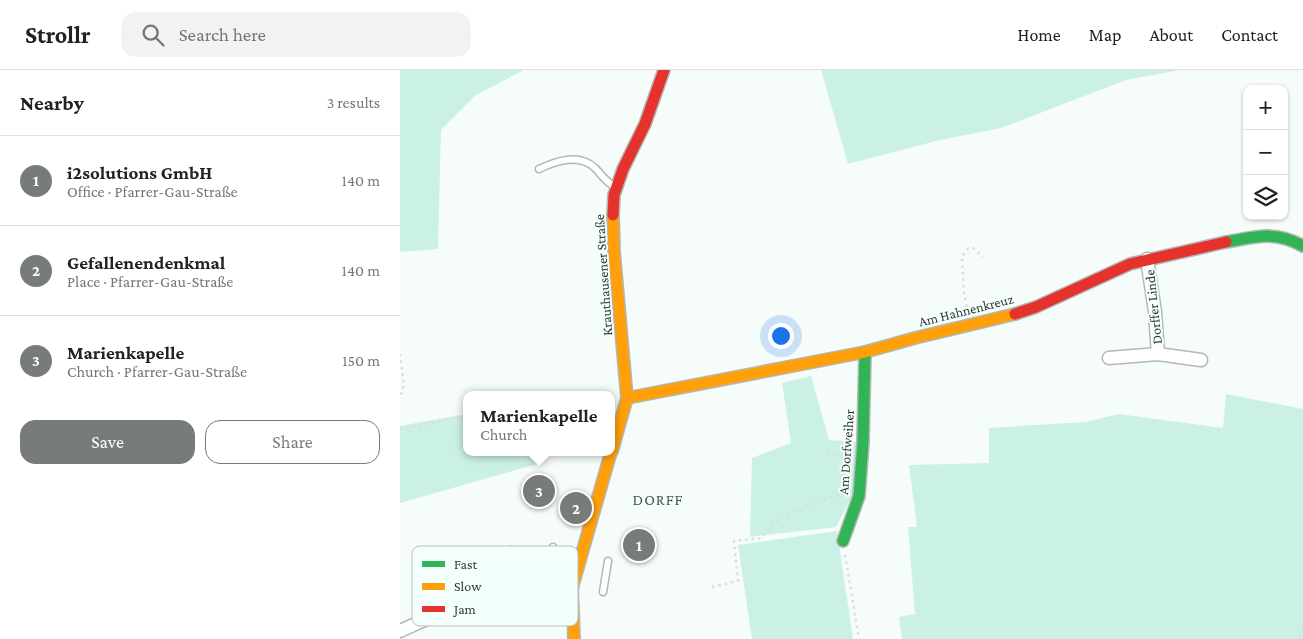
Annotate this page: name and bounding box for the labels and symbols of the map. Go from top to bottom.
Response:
street label: Krauthausener Straße [591,214,615,336]
street label: Dorffer Linde [1141,269,1165,345]
street label: Am Hahnenkreuz [917,290,1015,330]
your location [768,323,794,349]
street label: Am Dorfweiher [835,409,857,495]
pin: 3 [523,472,555,510]
pin: 2 [560,489,592,527]
district label: DORFF [632,491,684,508]
pin: 1 [623,526,655,564]
legend [412,546,578,626]
text: Fast [454,556,478,572]
text: Slow [454,578,482,594]
text: Jam [452,601,476,617]

